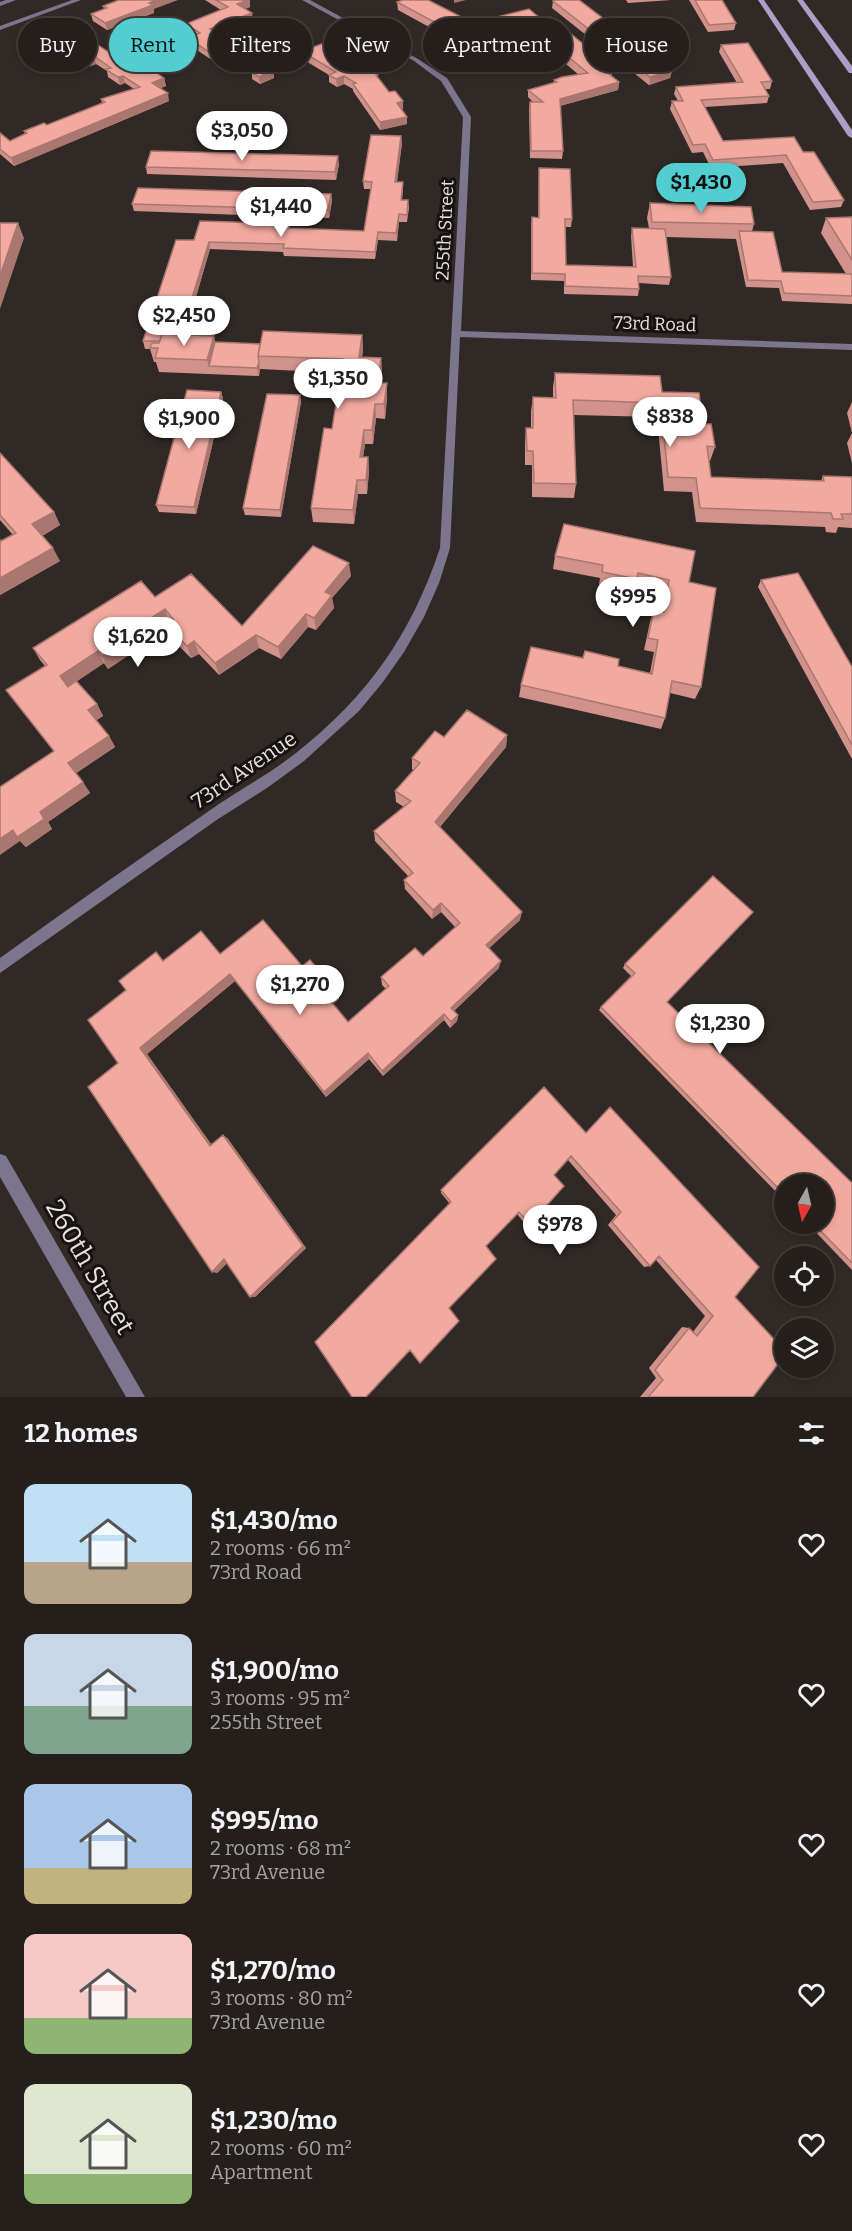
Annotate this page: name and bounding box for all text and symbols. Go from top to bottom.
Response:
chip: Buy [18,18,97,72]
chip: Rent [109,18,197,72]
chip: Filters [209,18,312,72]
chip: New [324,18,411,72]
chip: Apartment [423,18,572,72]
chip: House [584,18,689,72]
pin: $3,050 [193,111,291,162]
text: $3,050 [210,118,274,142]
pin: $1,430 [652,163,750,214]
text: $1,430 [670,170,732,194]
street label: 255th Street [431,179,459,281]
pin: $1,440 [232,187,330,238]
text: $1,440 [250,194,312,218]
pin: $2,450 [135,296,233,347]
text: $2,450 [152,303,216,327]
street label: 73rd Road [613,312,697,336]
pin: $1,350 [289,359,387,410]
text: $1,350 [308,366,368,390]
pin: $838 [634,397,706,448]
pin: $1,900 [140,399,238,450]
text: $838 [646,404,694,428]
text: $1,900 [158,406,220,430]
pin: $995 [597,577,669,628]
text: $995 [610,584,656,608]
pin: $1,620 [89,617,187,668]
text: $1,620 [108,624,168,648]
street label: 73rd Avenue [187,725,301,815]
pin: $1,270 [251,965,349,1016]
text: $1,270 [270,972,330,996]
pin: $1,230 [671,1004,769,1055]
text: $1,230 [689,1011,751,1035]
north arrow [774,1174,834,1234]
map controls [774,1174,834,1378]
street label: 260th Street [39,1194,141,1340]
pin: $978 [524,1205,596,1256]
text: $978 [537,1212,583,1236]
button: locate [774,1246,834,1306]
button: layers [774,1318,834,1378]
icon: filters [795,1417,828,1450]
text: 12 homes [24,1418,138,1449]
text: $1,430/mo [210,1505,338,1536]
icon: home [72,1508,144,1580]
icon: heart [795,1528,828,1561]
text: 2 rooms · 66 m² [210,1536,351,1560]
text: 73rd Road [210,1560,302,1584]
text: $1,900/mo [210,1655,339,1686]
icon: home [72,1658,144,1730]
icon: heart [795,1678,828,1711]
text: 3 rooms · 95 m² [210,1686,350,1710]
text: 255th Street [210,1710,322,1734]
text: $995/mo [210,1805,318,1836]
icon: home [72,1808,144,1880]
icon: heart [795,1828,828,1861]
text: 2 rooms · 68 m² [210,1836,351,1860]
text: 73rd Avenue [210,1860,325,1884]
text: $1,270/mo [210,1955,336,1986]
icon: home [72,1958,144,2030]
icon: heart [795,1978,828,2011]
text: 3 rooms · 80 m² [210,1986,353,2010]
text: 73rd Avenue [210,2010,325,2034]
text: $1,230/mo [210,2105,337,2136]
icon: home [72,2108,144,2180]
icon: heart [795,2128,828,2161]
text: 2 rooms · 60 m² [210,2136,352,2160]
text: Apartment [210,2160,313,2184]

